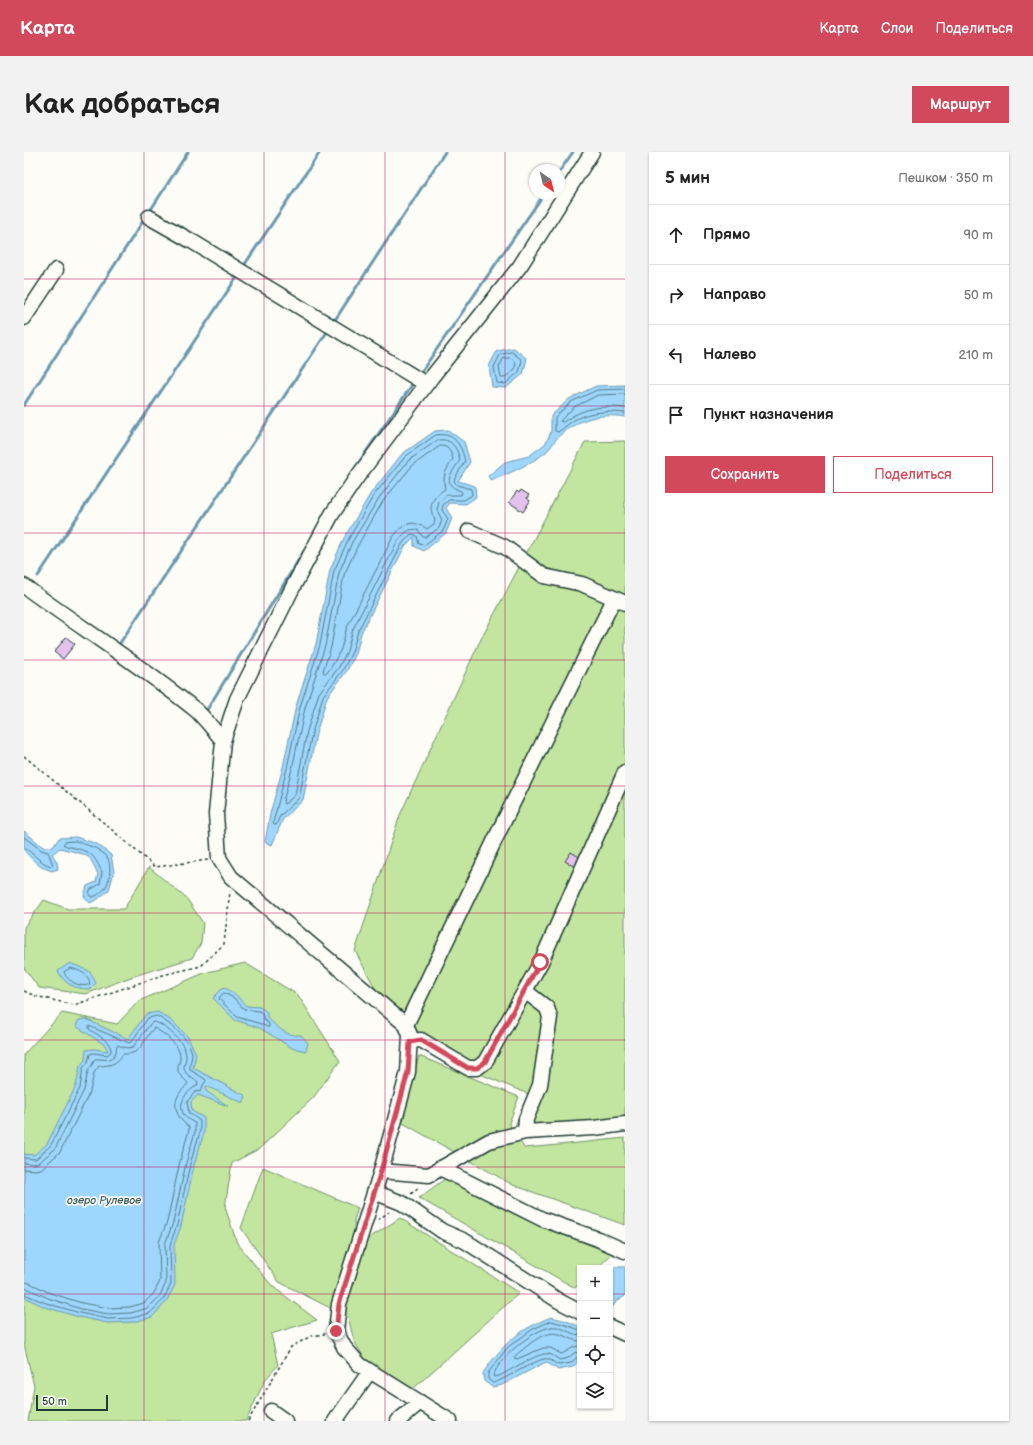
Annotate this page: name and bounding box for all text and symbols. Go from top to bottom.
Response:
text: Карта [20,17,74,40]
text: Карта [819,20,859,37]
text: Слои [881,20,913,37]
text: Поделиться [935,20,1013,37]
button: Маршрут [912,86,1009,123]
text: Как добраться [24,88,221,121]
north arrow [529,164,565,200]
text: 5 мин [665,168,710,188]
text: Пешком · 350 m [898,170,993,186]
icon: ahead [665,224,687,246]
text: Прямо [703,225,750,244]
text: 90 m [964,227,993,243]
icon: right [665,284,687,306]
text: Направо [703,285,766,304]
text: 50 m [964,287,993,303]
icon: left [665,344,687,366]
text: Налево [703,345,756,364]
text: 210 m [959,347,993,363]
icon: arrive [665,404,687,426]
text: Пункт назначения [703,405,834,424]
button: Сохранить [665,456,825,493]
button: Поделиться [833,456,993,493]
route start [531,953,549,971]
water label: озеро Рулевое [67,1194,142,1207]
map controls [577,1265,613,1409]
button: + [577,1265,613,1301]
button: − [577,1301,613,1337]
route end [327,1322,345,1340]
button: locate [577,1337,613,1373]
button: layers [577,1373,613,1409]
scale bar [36,1393,108,1412]
text: 50 m [42,1395,67,1408]

